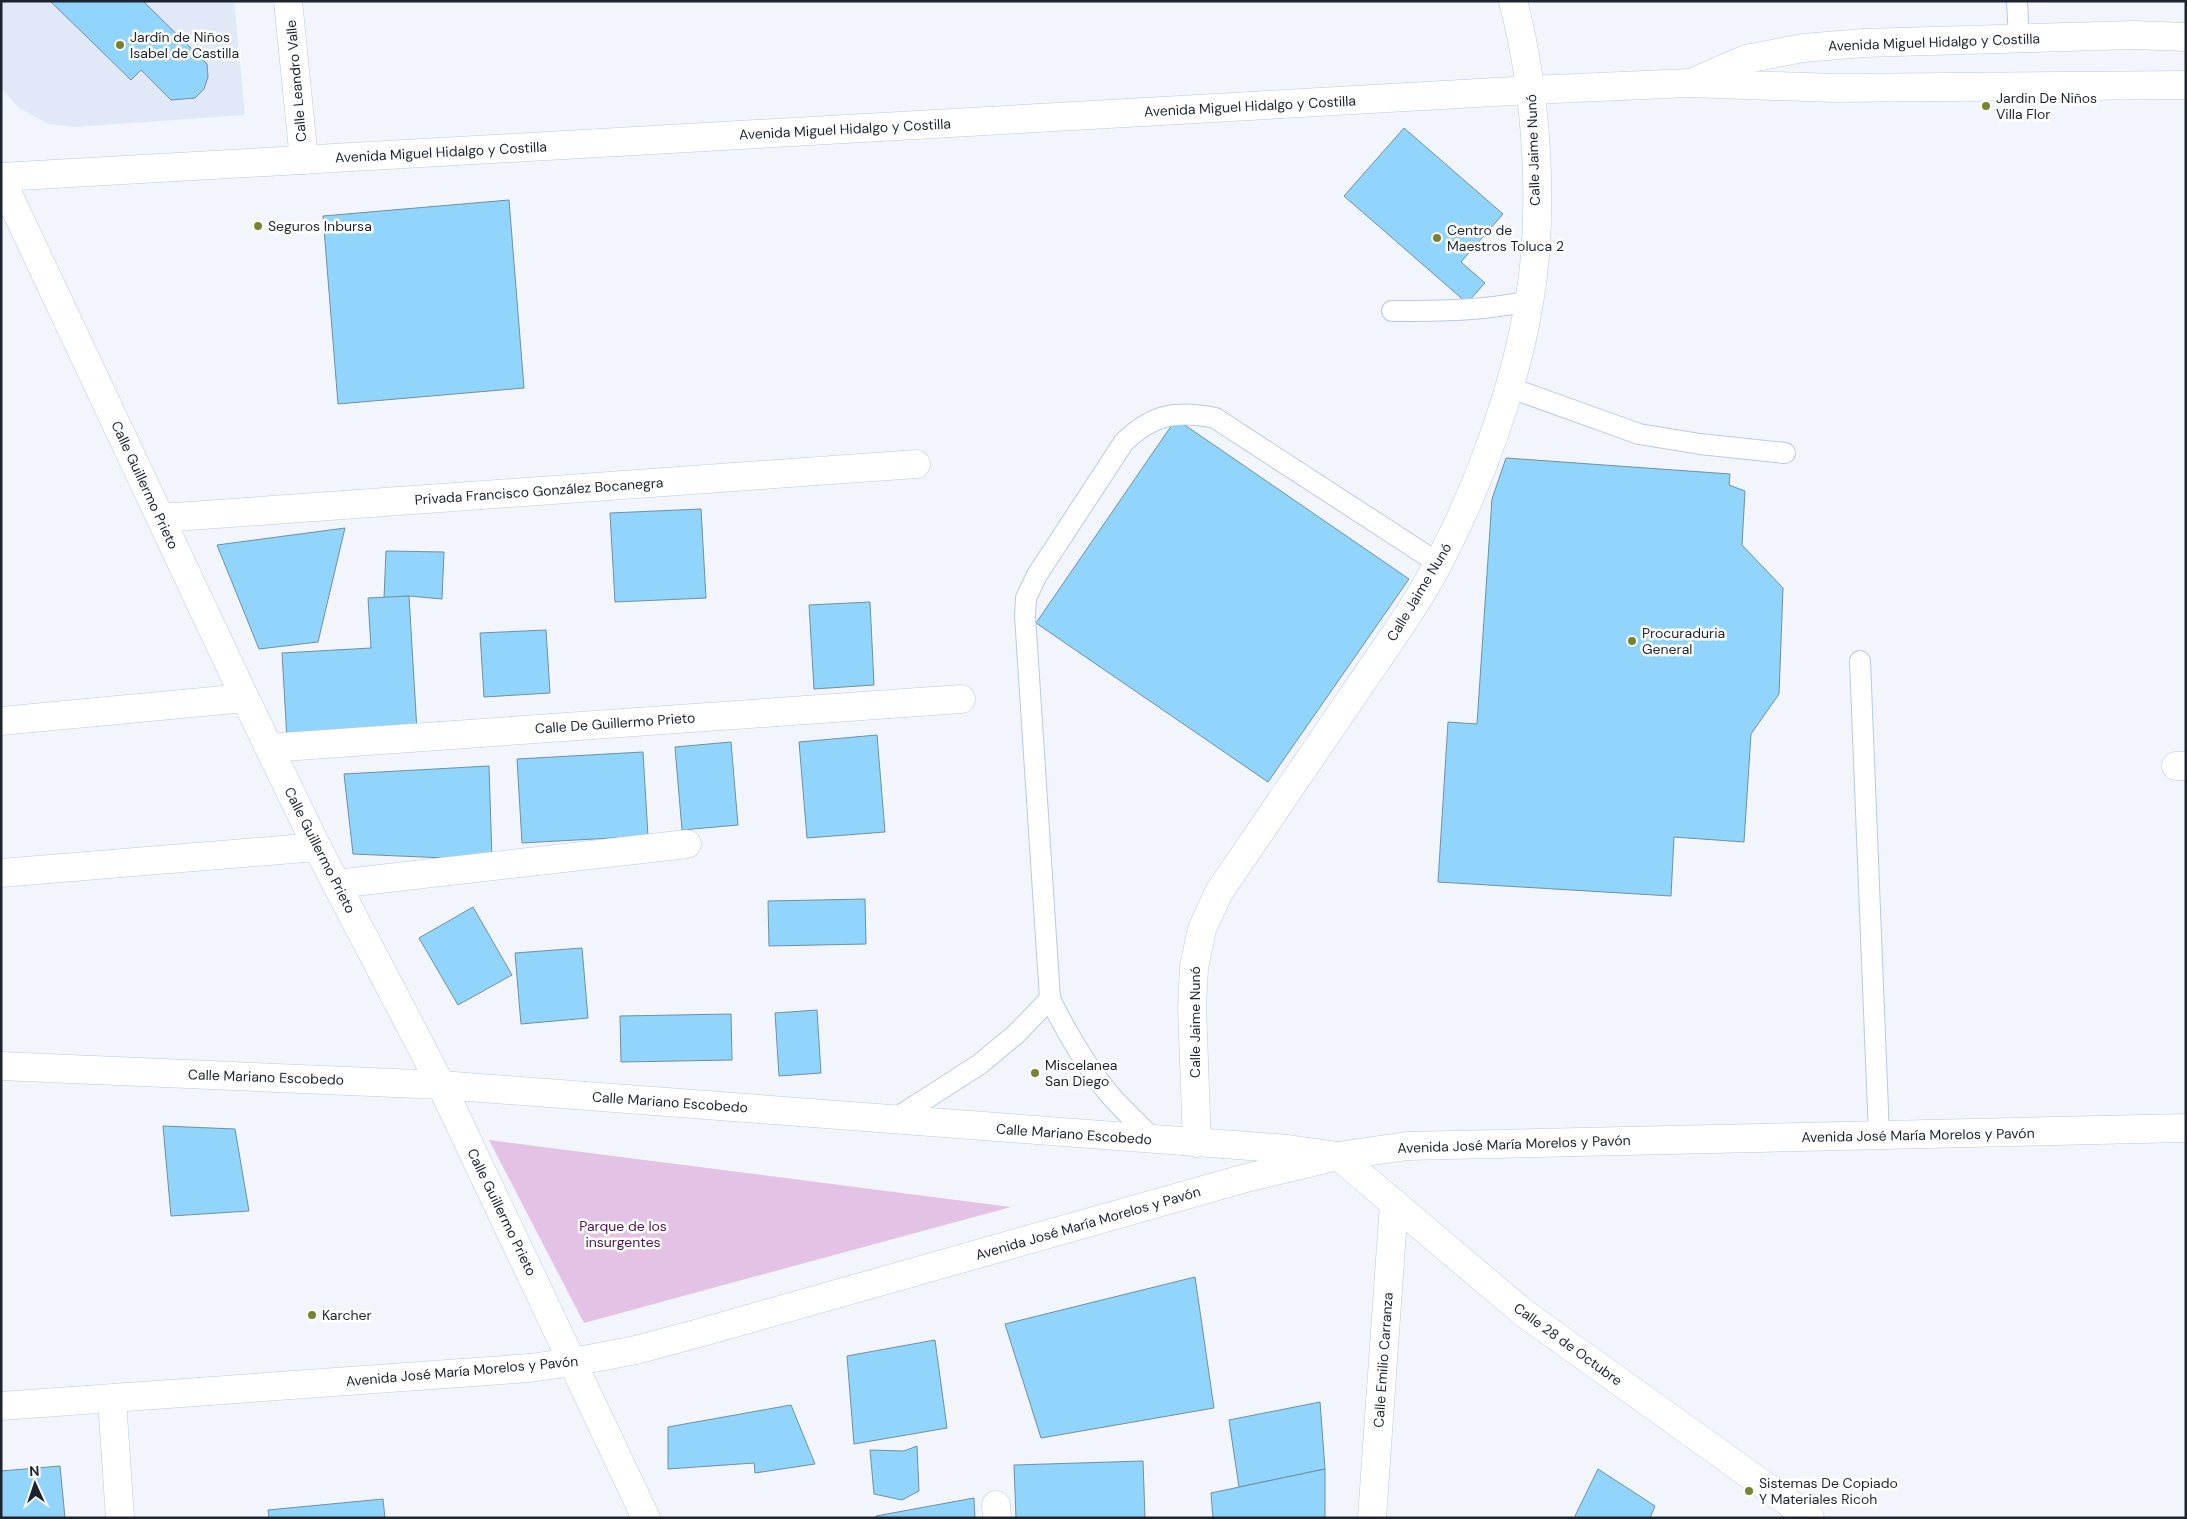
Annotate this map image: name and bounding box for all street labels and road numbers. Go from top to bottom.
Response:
street label: Calle Leandro Valle [282,19,310,143]
street label: Avenida Miguel Hidalgo y Costilla [1828,29,2040,55]
street label: Avenida Miguel Hidalgo y Costilla [1144,91,1356,121]
street label: Calle Jaime Nunó [1522,94,1544,206]
street label: Avenida Miguel Hidalgo y Costilla [739,114,951,144]
street label: Avenida Miguel Hidalgo y Costilla [335,137,547,167]
street label: Calle Guillermo Prieto [107,418,183,552]
street label: Privada Francisco González Bocanegra [414,473,664,509]
street label: Calle Jaime Nunó [1383,539,1455,645]
street label: Calle De Guillermo Prieto [534,708,696,738]
street label: Calle Guillermo Prieto [280,784,360,916]
street label: Calle Jaime Nunó [1186,966,1204,1078]
street label: Calle Mariano Escobedo [188,1065,344,1089]
street label: Calle Mariano Escobedo [591,1088,749,1116]
street label: Calle Mariano Escobedo [995,1120,1153,1148]
street label: Avenida José María Morelos y Pavón [1801,1124,2035,1146]
street label: Avenida José María Morelos y Pavón [1397,1131,1631,1157]
street label: Calle Guillermo Prieto [463,1145,541,1279]
street label: Avenida José María Morelos y Pavón [973,1182,1203,1264]
street label: Calle Emilio Carranza [1369,1292,1397,1428]
street label: Calle 28 de Octubre [1510,1299,1626,1389]
street label: Avenida José María Morelos y Pavón [345,1352,579,1390]

